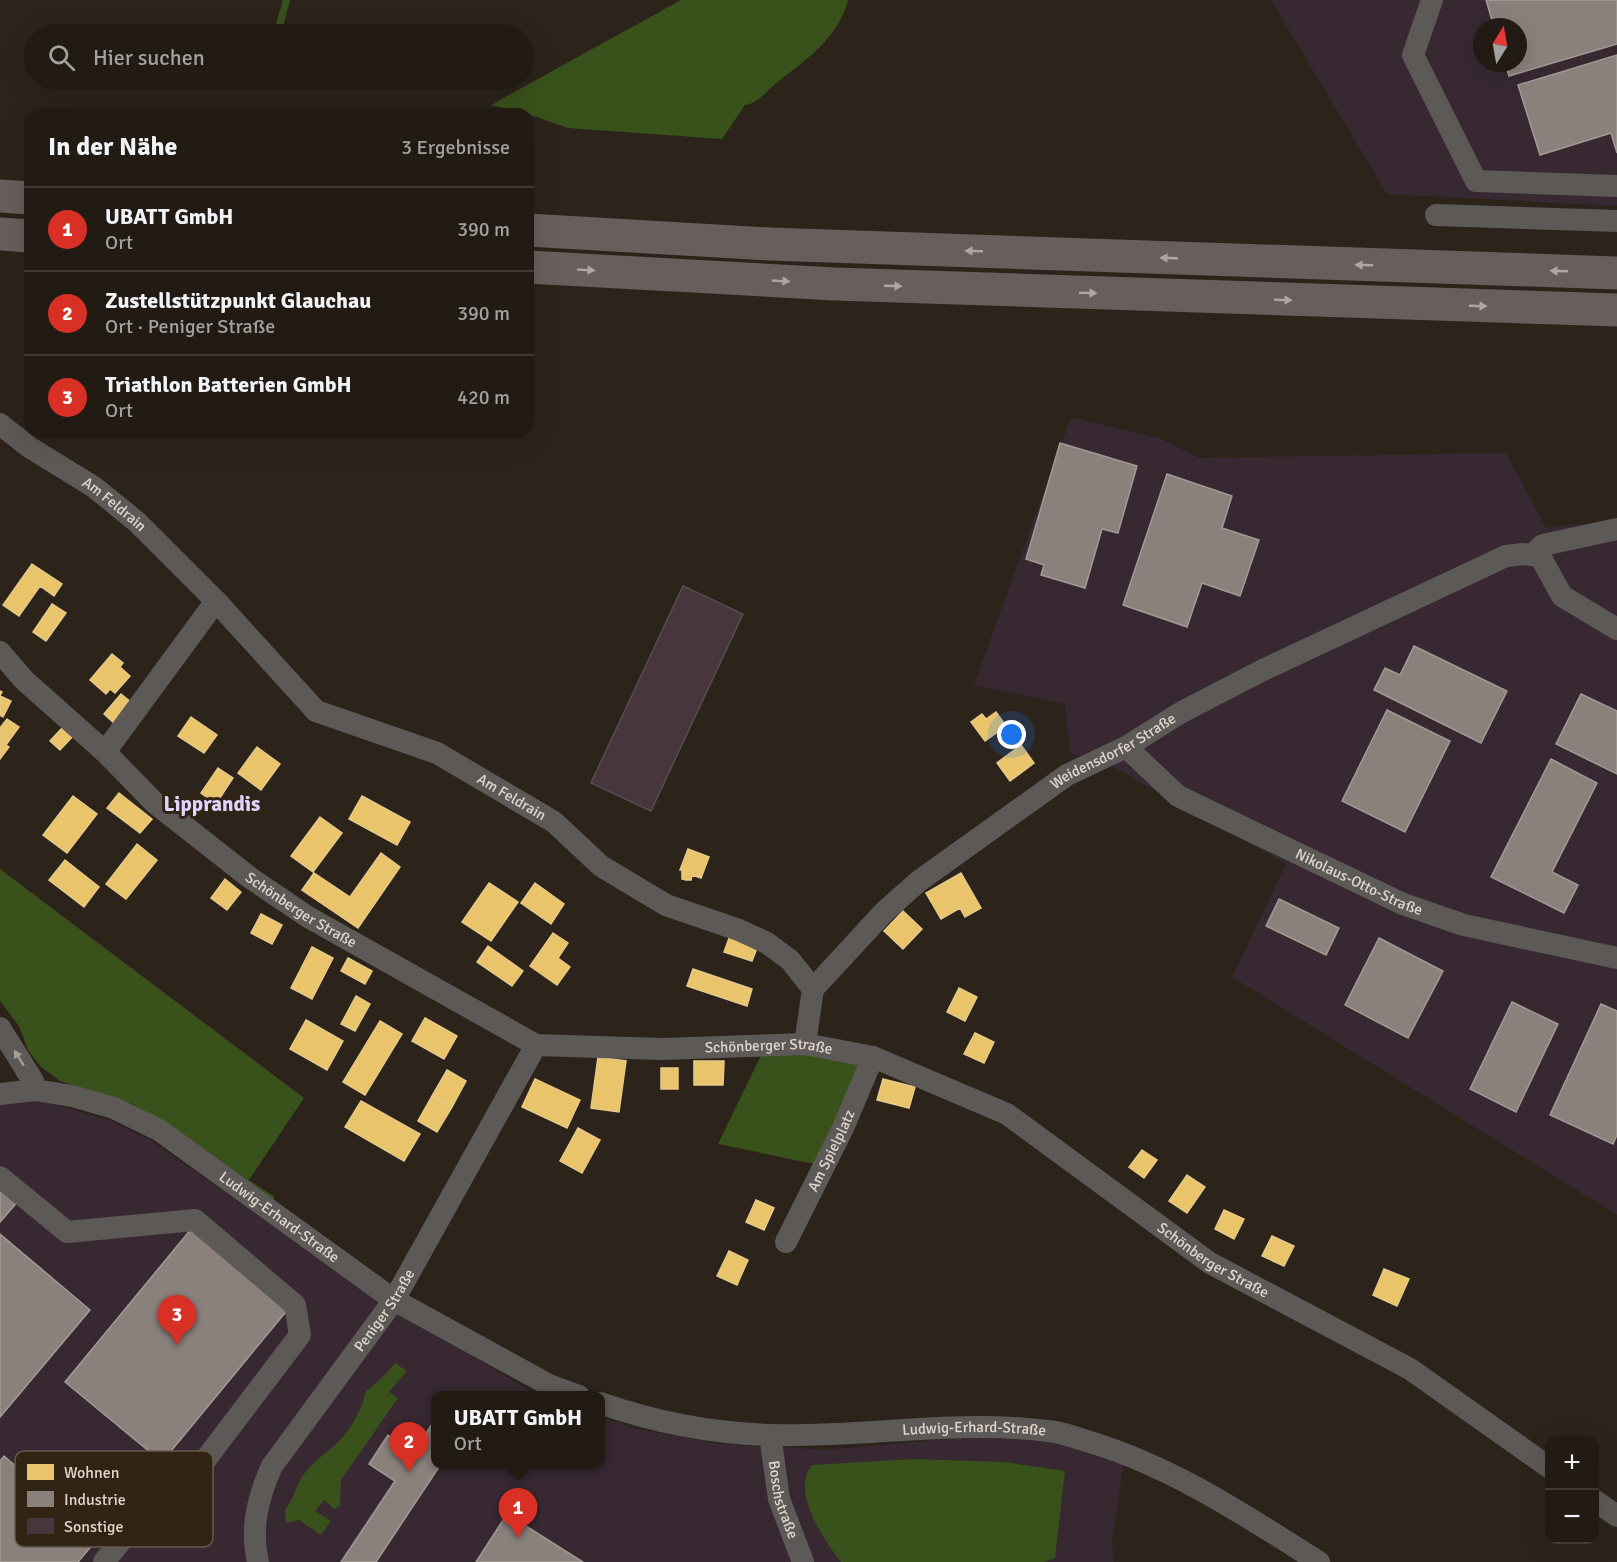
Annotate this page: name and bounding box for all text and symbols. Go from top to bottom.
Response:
north arrow [1473,18,1527,72]
search box [24,24,534,90]
icon: search [45,41,78,74]
text: Hier suchen [93,44,205,71]
text: In der Nähe [48,131,178,163]
text: 3 Ergebnisse [401,135,510,160]
text: UBATT GmbH [105,203,233,230]
text: 1 [62,217,73,242]
text: 390 m [457,217,510,242]
text: Ort [105,230,133,255]
one-way arrow [964,246,983,256]
one-way arrow [1159,254,1178,263]
one-way arrow [1354,260,1373,270]
one-way arrow [577,266,596,275]
one-way arrow [1549,267,1568,276]
one-way arrow [772,277,791,286]
one-way arrow [884,282,903,291]
text: Zustellstützpunkt Glauchau [105,287,371,314]
one-way arrow [1079,289,1098,298]
one-way arrow [1274,295,1293,305]
text: 2 [62,301,73,326]
text: 390 m [457,301,510,326]
one-way arrow [1469,301,1488,311]
text: Ort · Peniger Straße [105,314,275,339]
text: Triathlon Batterien GmbH [105,371,352,398]
text: 3 [62,385,73,410]
text: 420 m [457,385,510,410]
text: Ort [105,398,133,423]
street label: Am Feldrain [79,473,150,535]
street label: Weidensdorfer Straße [1047,709,1179,793]
your location [997,720,1026,749]
street label: Am Feldrain [474,770,549,824]
district label: Lipprandis [164,791,260,817]
street label: Nikolaus-Otto-Straße [1293,845,1425,919]
street label: Schönberger Straße [242,868,360,952]
street label: Schönberger Straße [704,1035,834,1058]
one-way arrow [13,1050,24,1066]
street label: Am Spielplatz [804,1107,859,1195]
street label: Ludwig-Erhard-Straße [216,1168,343,1267]
street label: Schönberger Straße [1154,1218,1272,1302]
street label: Peniger Straße [350,1266,418,1355]
pin: 3 [158,1296,196,1345]
popup [431,1391,605,1469]
text: UBATT GmbH [454,1404,582,1431]
street label: Ludwig-Erhard-Straße [902,1418,1047,1440]
pin: 2 [390,1422,428,1472]
text: Ort [454,1431,482,1456]
map controls [1545,1436,1599,1544]
button: + [1545,1436,1599,1490]
legend [15,1451,213,1547]
street label: Boschstraße [765,1459,802,1541]
text: Wohnen [64,1463,119,1483]
pin: 1 [498,1488,538,1538]
text: Industrie [64,1490,126,1510]
button: − [1545,1490,1599,1544]
text: Sonstige [64,1517,123,1537]

